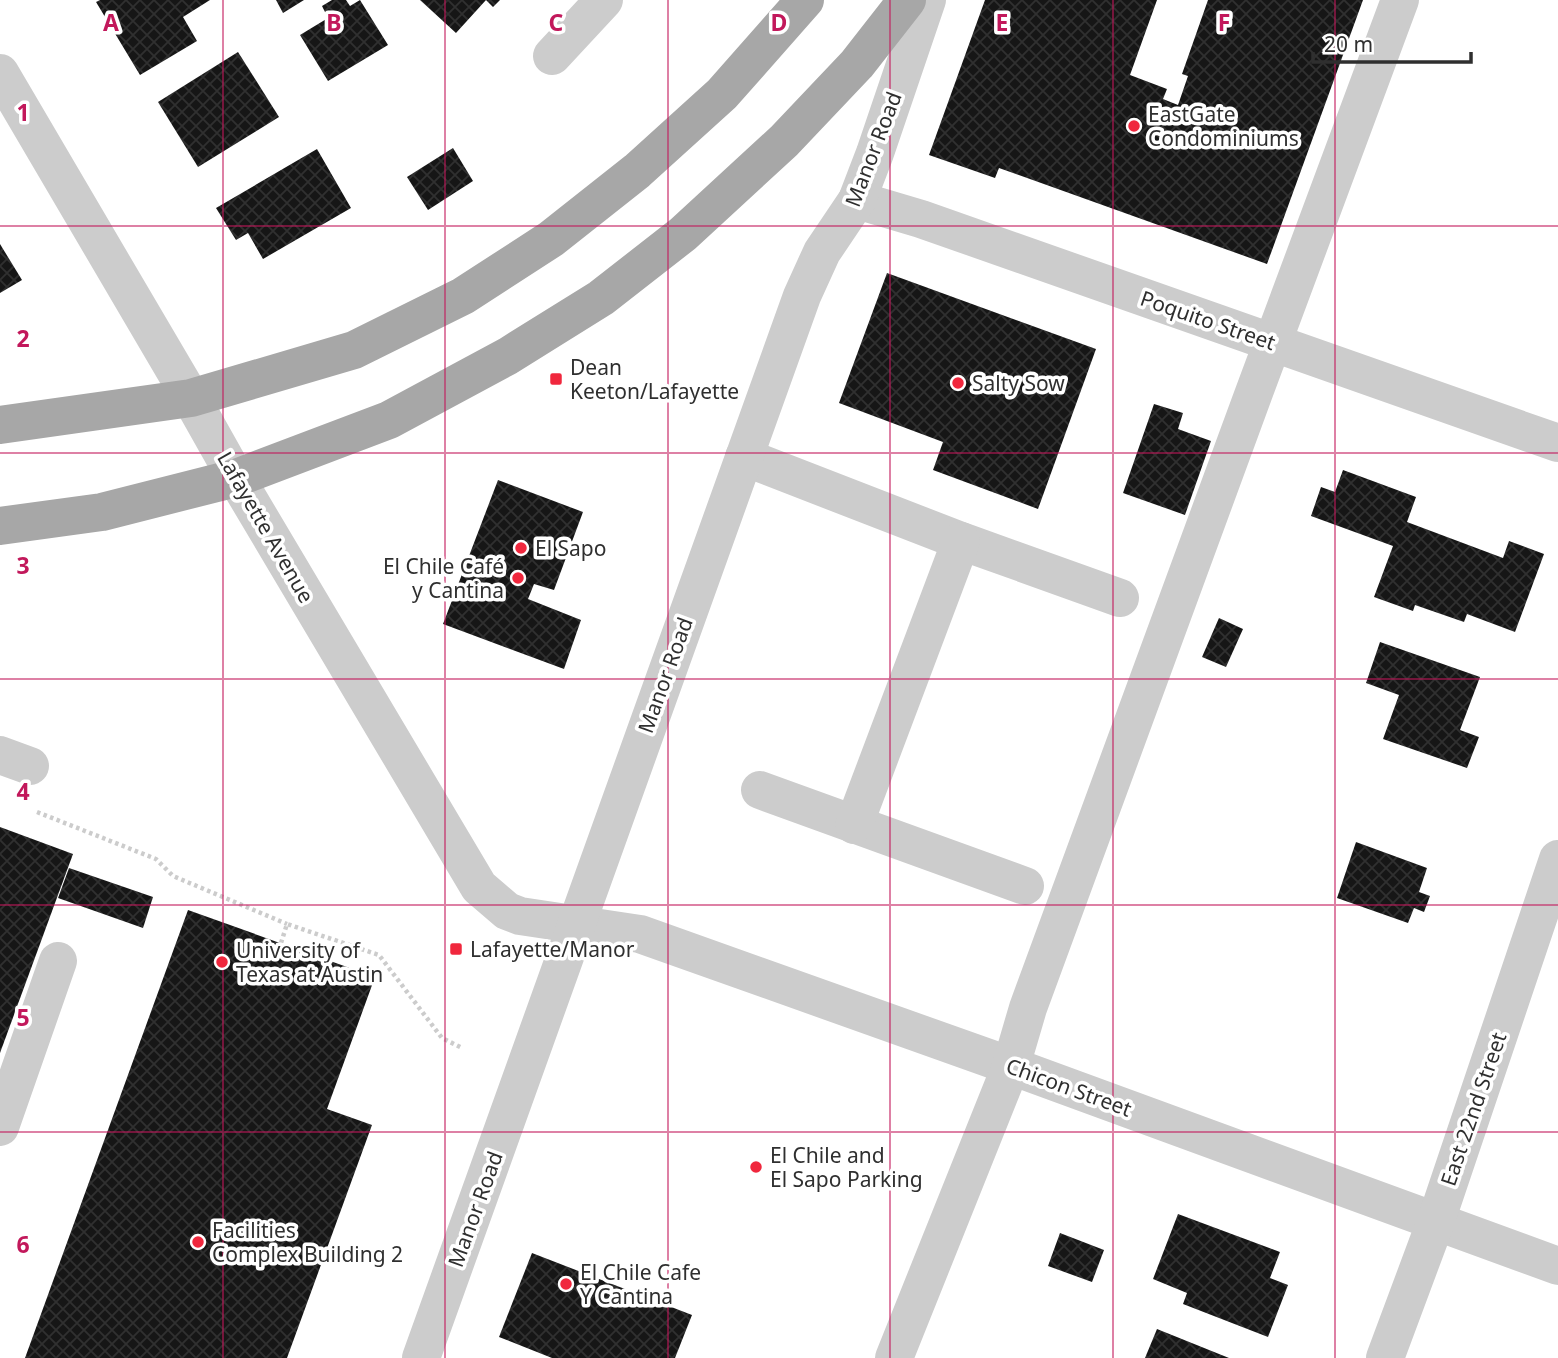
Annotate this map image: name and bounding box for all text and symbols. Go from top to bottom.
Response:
text: A [103,6,119,38]
text: B [326,6,342,38]
text: C [549,6,564,38]
text: D [771,6,787,38]
text: E [996,6,1008,38]
text: F [1218,6,1230,38]
scale bar [1313,21,1470,65]
text: 20 m [1324,30,1373,58]
street label: Manor Road [838,87,908,211]
text: 1 [16,96,30,128]
place label: EastGate Condominiums [1148,100,1299,152]
marker: EastGate Condominiums [1126,118,1142,134]
street label: Poquito Street [1137,284,1280,356]
text: 2 [16,322,30,354]
place label: Dean Keeton/Lafayette [570,353,739,405]
place label: Salty Sow [972,369,1065,397]
marker: Dean Keeton/Lafayette [548,371,564,387]
marker: Salty Sow [950,375,966,391]
street label: Lafayette Avenue [211,446,321,608]
place label: El Sapo [535,534,606,562]
marker: El Sapo [513,540,529,556]
text: 3 [16,549,30,581]
place label: El Chile Café y Cantina [383,552,504,604]
marker: El Chile Café y Cantina [510,570,526,586]
street label: Manor Road [631,613,699,737]
text: 4 [16,775,30,807]
place label: Lafayette/Manor [470,935,635,963]
place label: University of Texas at Austin [236,936,383,988]
marker: Lafayette/Manor [448,941,464,957]
marker: University of Texas at Austin [214,954,230,970]
text: 5 [16,1001,30,1033]
street label: East 22nd Street [1434,1028,1513,1189]
street label: Chicon Street [1002,1051,1136,1123]
place label: El Chile and El Sapo Parking [770,1141,923,1193]
street label: Manor Road [441,1147,509,1271]
marker: El Chile and El Sapo Parking [748,1159,764,1175]
place label: Facilities Complex Building 2 [212,1216,403,1268]
text: 6 [16,1228,30,1260]
marker: Facilities Complex Building 2 [190,1234,206,1250]
place label: El Chile Cafe Y Cantina [580,1258,701,1310]
marker: El Chile Cafe Y Cantina [558,1276,574,1292]

